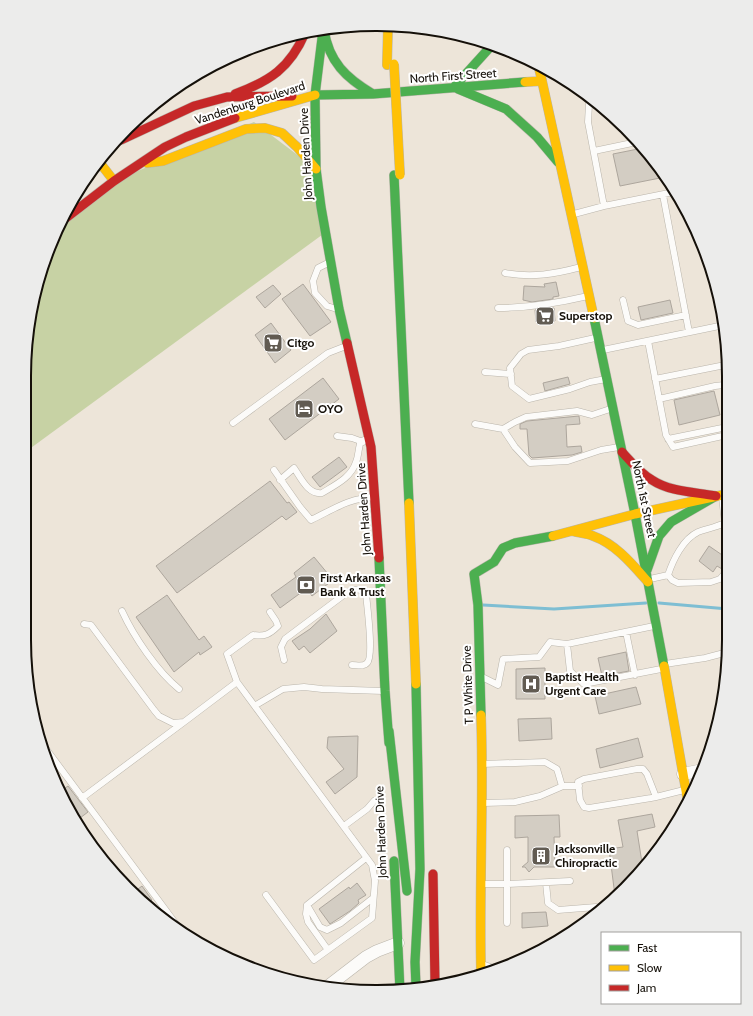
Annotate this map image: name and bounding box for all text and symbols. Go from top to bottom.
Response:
street label: North First Street [409,65,497,86]
street label: Vandenburg Boulevard [193,78,307,127]
street label: John Harden Drive [296,108,315,201]
supermarket icon: Superstop [534,305,556,327]
place label: Superstop [559,308,613,323]
supermarket icon: Citgo [262,332,284,354]
place label: Citgo [287,335,315,350]
hotel icon: OYO [293,398,315,420]
place label: OYO [318,401,343,416]
street label: North 1st Street [629,459,660,539]
street label: John Harden Drive [353,462,374,557]
place label: First Arkansas Bank & Trust [320,570,391,599]
bank icon: First Arkansas Bank & Trust [295,574,317,596]
street label: T P White Drive [459,645,476,725]
place label: Baptist Health Urgent Care [545,669,619,698]
hospital icon: Baptist Health Urgent Care [520,673,542,695]
street label: John Harden Drive [371,786,390,879]
place label: Jacksonville Chiropractic [554,841,618,870]
building icon: Jacksonville Chiropractic [530,845,552,867]
legend [601,932,741,1004]
text: Fast [637,940,657,955]
text: Slow [637,960,662,975]
text: Jam [636,980,656,995]

